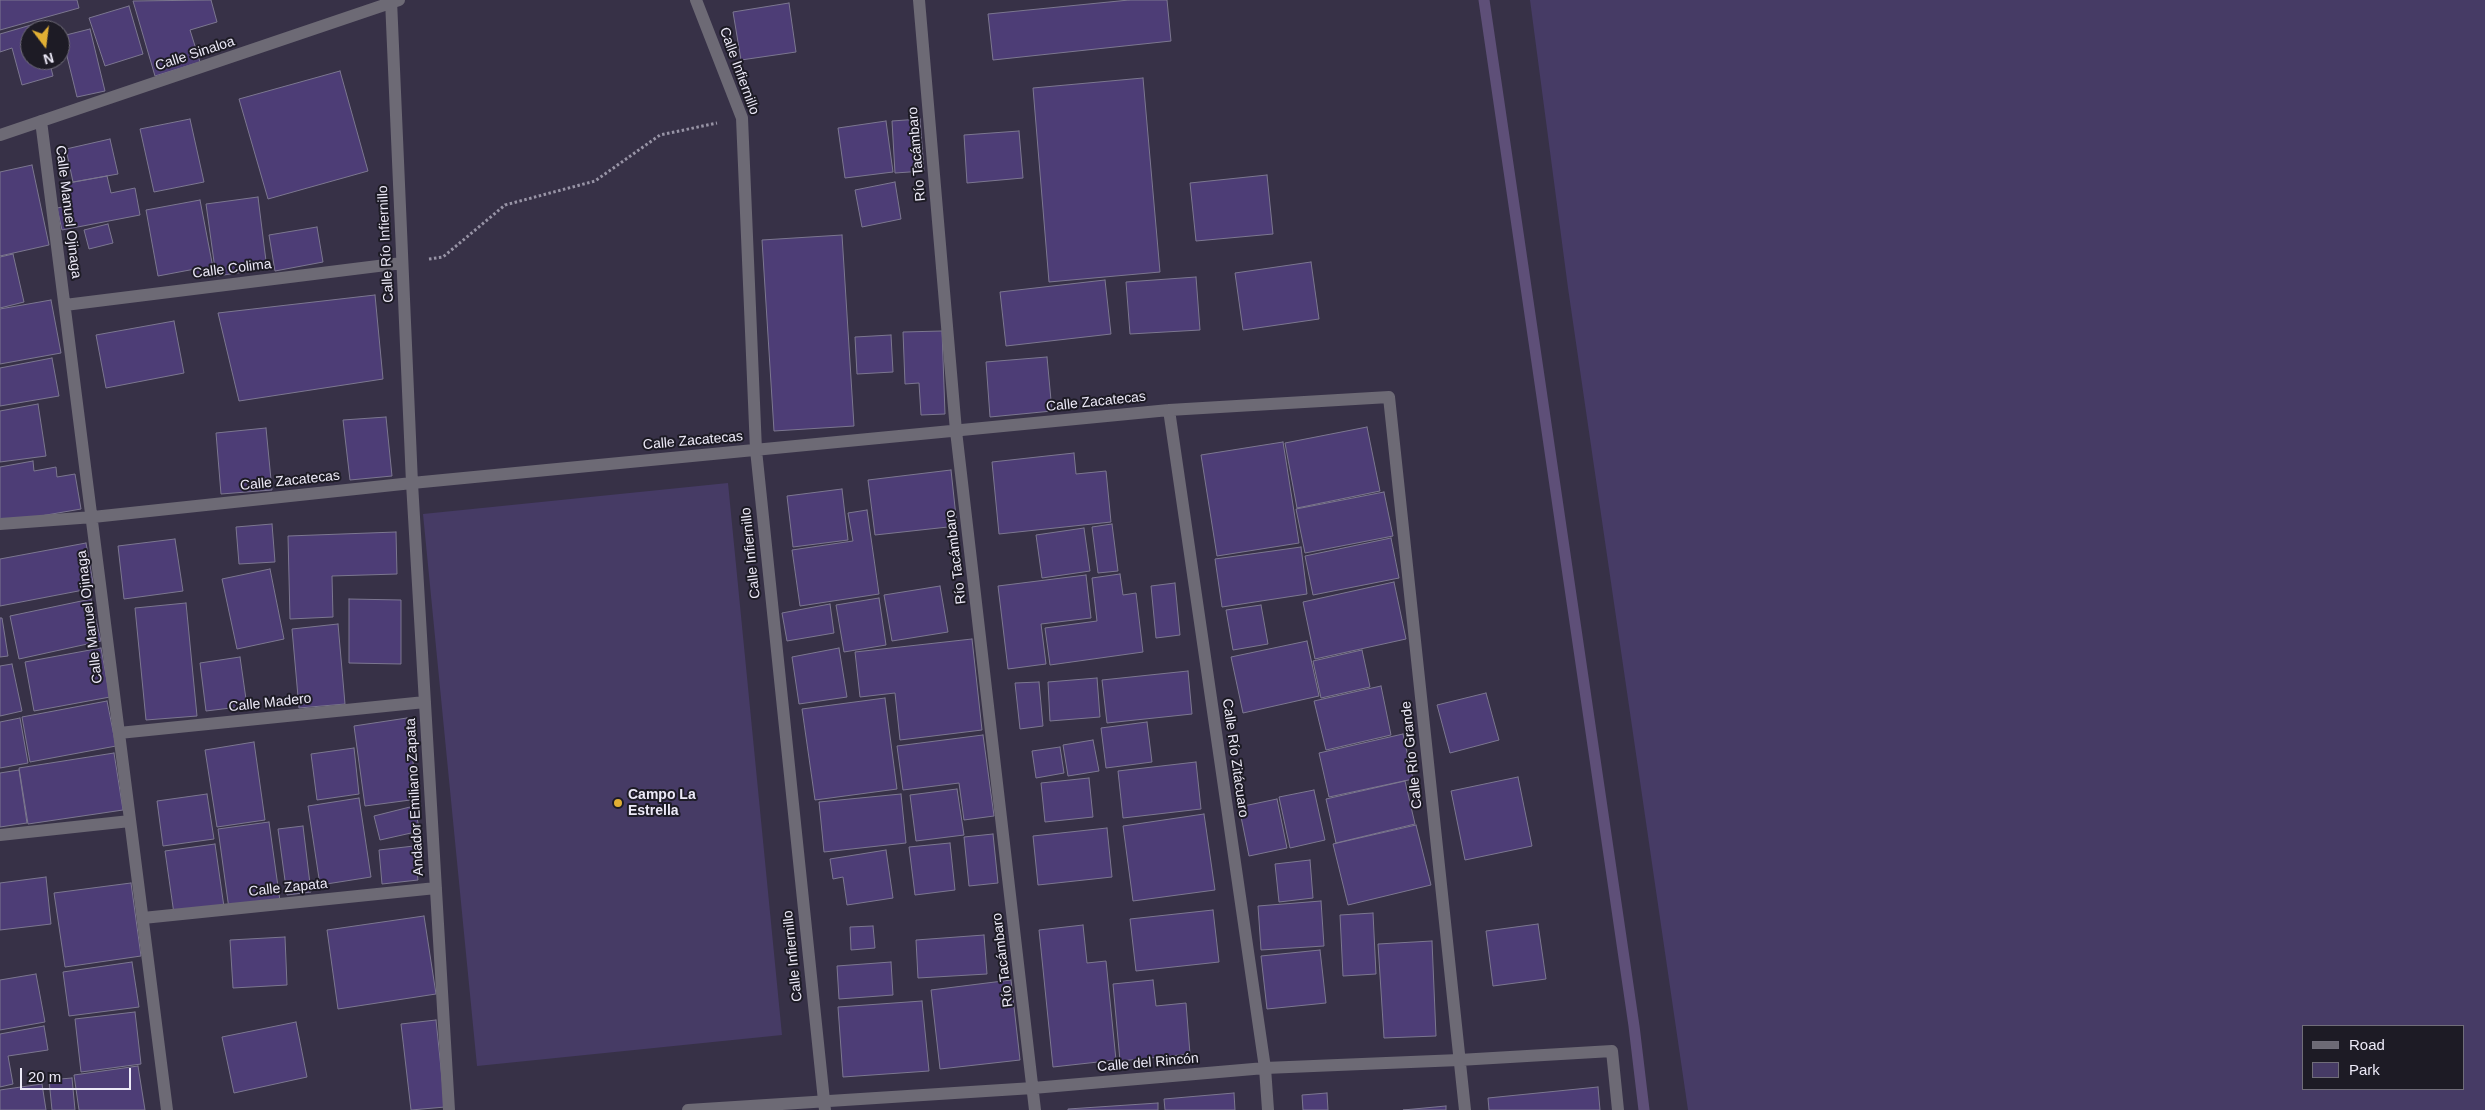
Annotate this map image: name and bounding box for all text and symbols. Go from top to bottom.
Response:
north arrow [20,20,70,70]
street label: Calle Infiernillo [715,25,763,117]
street label: Calle Sinaloa [153,33,237,75]
text: N [42,49,56,68]
street label: Río Tacámbaro [904,106,930,202]
street label: Calle Manuel Ojinaga [52,145,84,279]
street label: Calle Río Infiernillo [375,185,397,303]
street label: Calle Colima [192,256,272,282]
street label: Calle Zacatecas [1045,388,1147,416]
street label: Calle Zacatecas [642,428,744,454]
street label: Calle Zacatecas [239,467,341,495]
street label: Calle Infiernillo [738,506,764,600]
street label: Río Tacámbaro [942,509,970,605]
street label: Calle Manuel Ojinaga [74,550,106,684]
street label: Calle Madero [228,690,312,716]
street label: Calle Río Zitácuaro [1218,698,1252,818]
street label: Calle Río Grande [1398,700,1426,810]
street label: Andador Emiliano Zapata [402,718,428,876]
place label: Campo La Estrella [628,787,696,820]
marker: Campo La Estrella [612,797,624,809]
street label: Calle Zapata [248,875,328,901]
street label: Calle Infiernillo [780,909,806,1003]
street label: Río Tacámbaro [989,912,1017,1008]
legend [2302,1025,2465,1090]
text: Road [2349,1036,2385,1053]
street label: Calle del Rincón [1096,1050,1200,1076]
scale bar [22,1058,134,1090]
text: Park [2349,1061,2380,1078]
text: 20 m [28,1068,61,1085]

